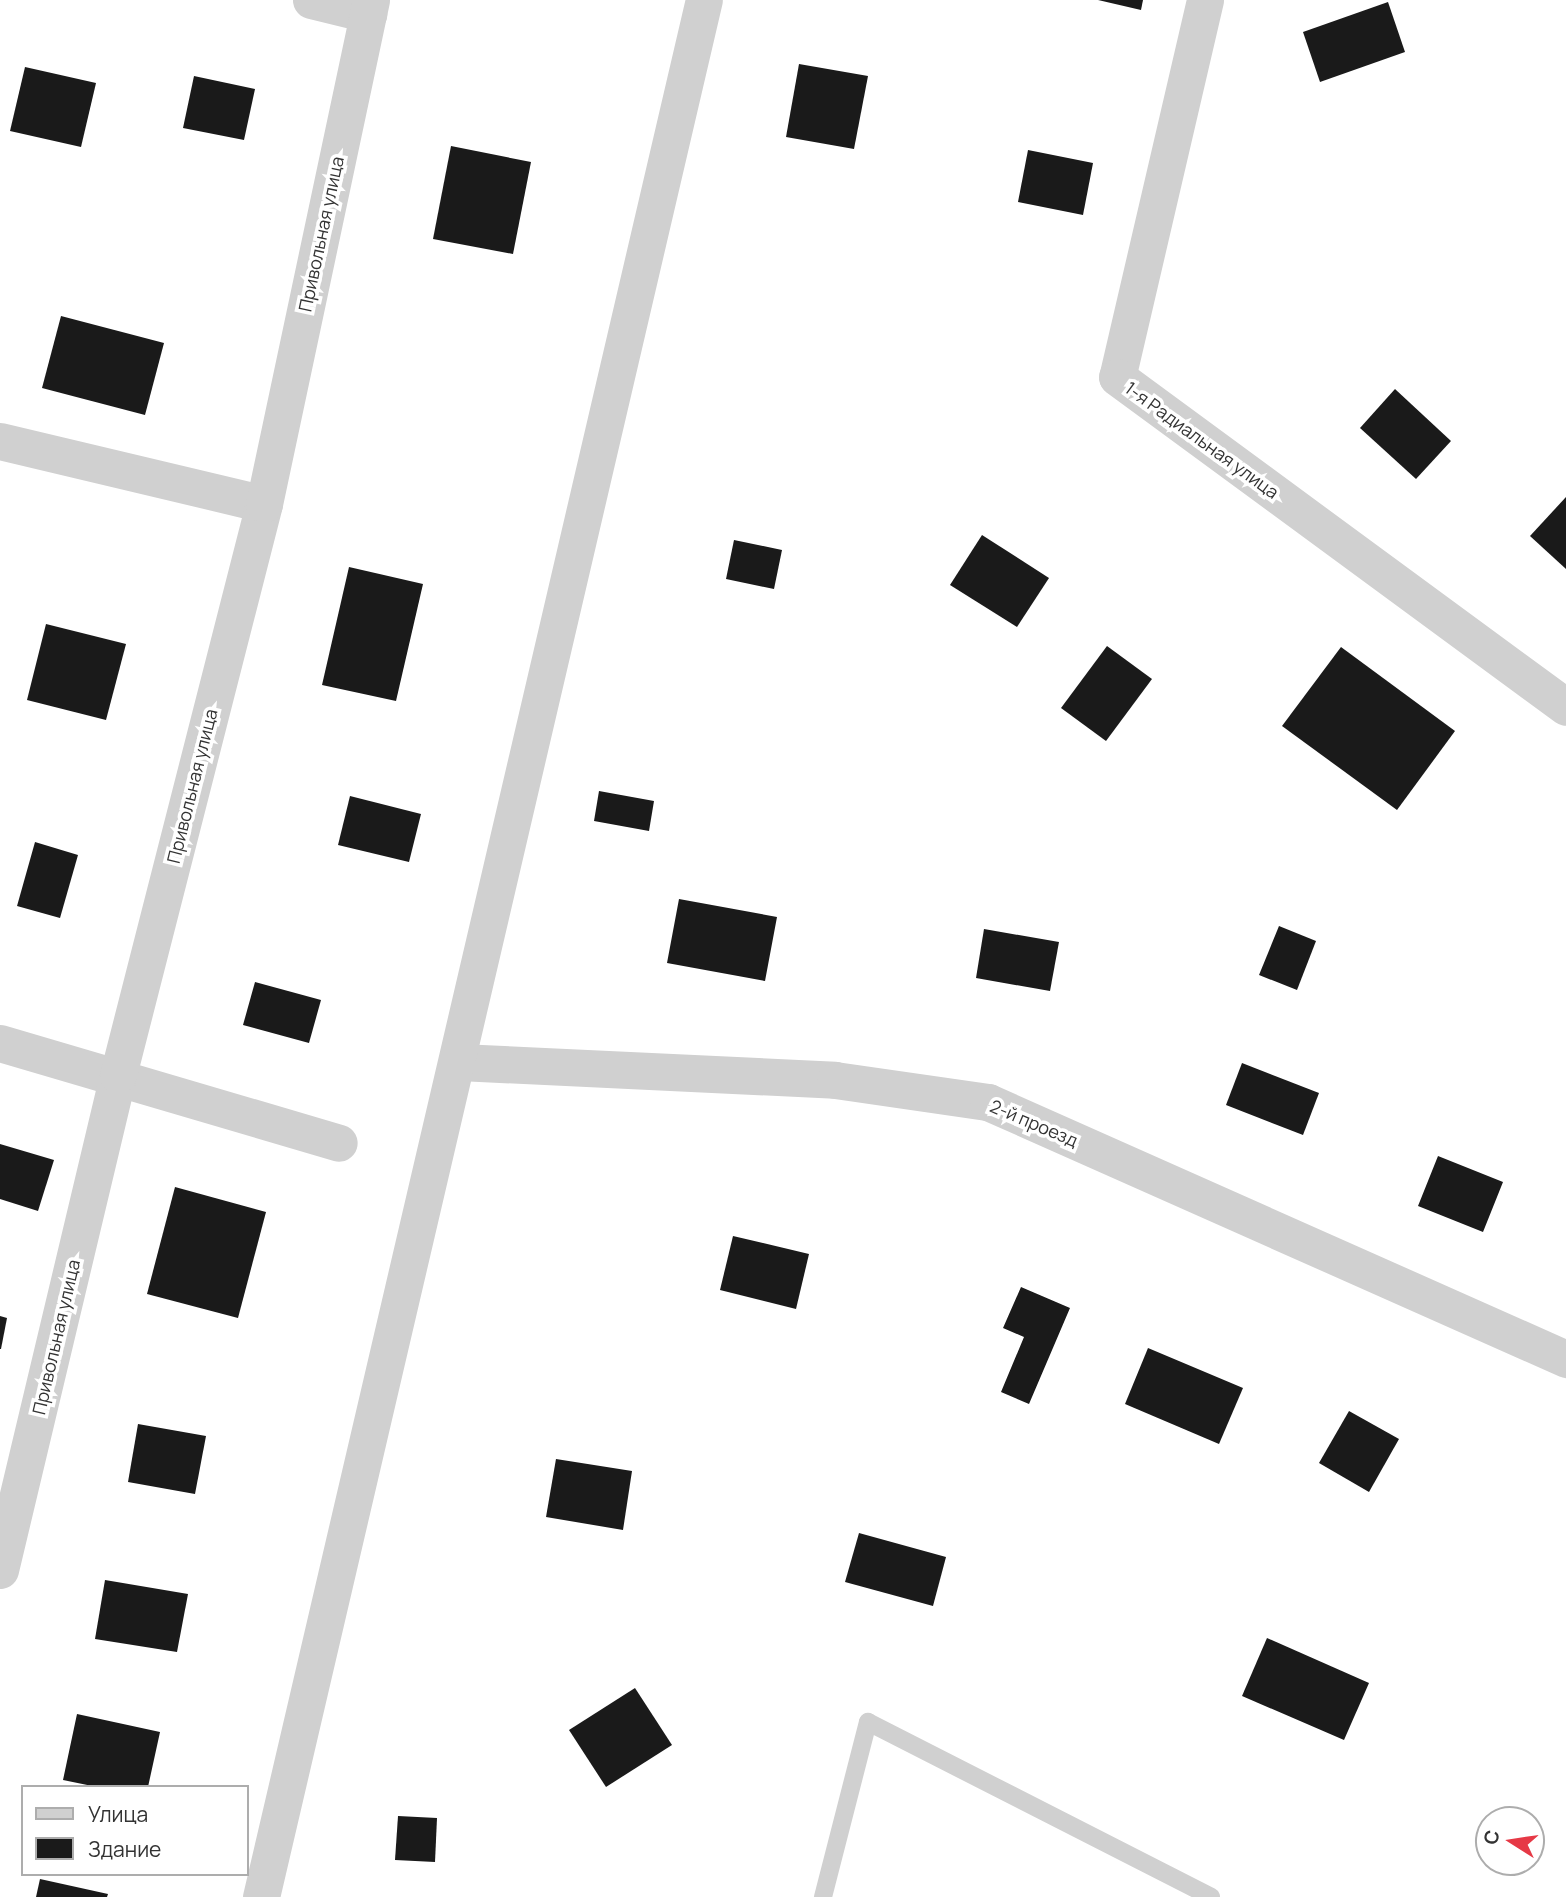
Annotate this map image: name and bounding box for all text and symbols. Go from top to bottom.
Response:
street label: Привольная улица [294,154,348,314]
street label: 1-я Радиальная улица [1121,377,1283,503]
street label: Привольная улица [162,707,222,865]
street label: 2-й проезд [987,1095,1081,1151]
street label: Привольная улица [28,1257,84,1417]
legend [21,1785,248,1876]
text: Улица [88,1800,148,1828]
north arrow [1475,1806,1545,1876]
text: С [1477,1827,1506,1847]
text: Здание [88,1835,161,1863]

